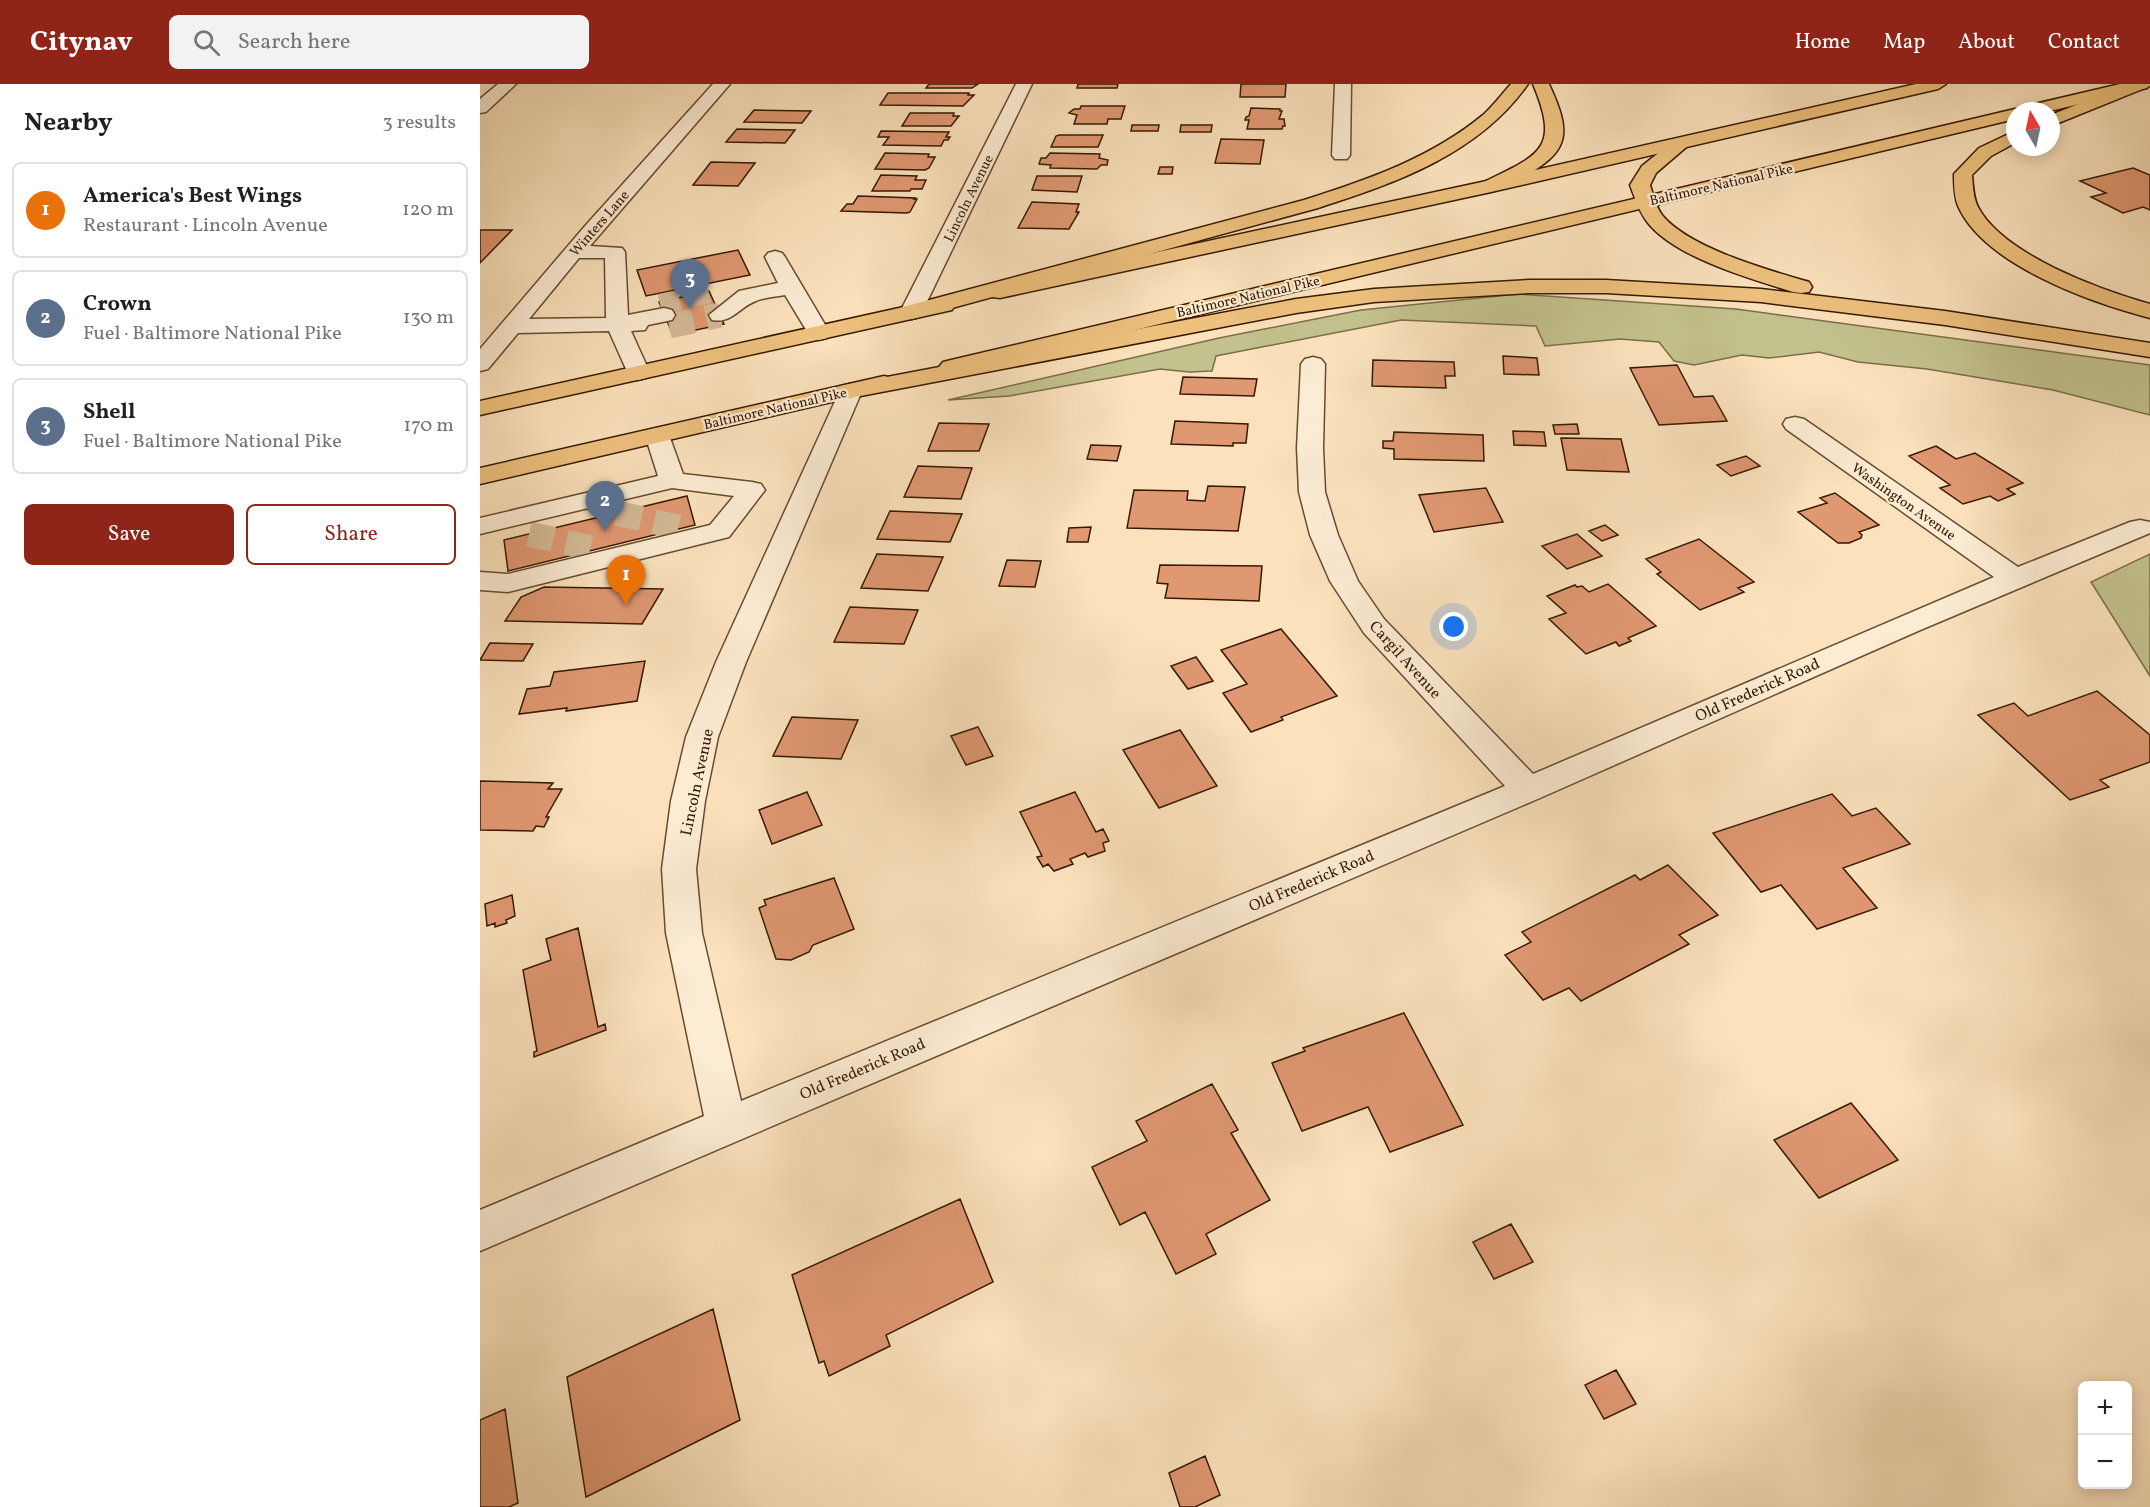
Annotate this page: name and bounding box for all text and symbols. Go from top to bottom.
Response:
search box [169,15,589,69]
text: Citynav [30,23,133,62]
icon: search [190,26,223,59]
text: Search here [238,27,350,58]
text: Home [1795,28,1850,57]
text: Map [1883,28,1925,57]
text: About [1958,28,2015,57]
text: Contact [2048,28,2120,57]
north arrow [2006,102,2060,156]
text: Nearby [24,105,113,141]
text: 3 results [382,109,456,137]
street label: Lincoln Avenue [940,151,999,246]
street label: Baltimore National Pike [1648,160,1795,211]
text: America's Best Wings [83,181,302,212]
street label: Winters Lane [566,187,634,261]
text: 1 [41,196,50,224]
text: 120 m [402,196,454,224]
text: Restaurant · Lincoln Avenue [83,212,328,240]
pin: 3 [670,260,710,309]
street label: Baltimore National Pike [1175,272,1322,323]
text: Crown [83,289,152,320]
text: 2 [40,304,51,332]
text: 130 m [403,304,454,332]
text: Fuel · Baltimore National Pike [83,320,342,348]
street label: Baltimore National Pike [702,384,849,435]
text: Shell [83,397,135,428]
text: 3 [40,412,51,440]
text: 170 m [404,412,454,440]
text: Fuel · Baltimore National Pike [83,428,342,456]
street label: Washington Avenue [1847,459,1959,546]
pin: 2 [586,482,624,531]
button: Save [24,504,234,565]
button: Share [246,504,456,565]
pin: 1 [606,556,646,605]
your location [1439,612,1468,641]
street label: Cargil Avenue [1363,616,1446,704]
street label: Old Frederick Road [1692,653,1824,728]
street label: Lincoln Avenue [676,727,720,838]
street label: Old Frederick Road [1246,845,1378,918]
street label: Old Frederick Road [797,1033,929,1106]
map controls [2078,1381,2132,1489]
button: + [2078,1381,2132,1435]
button: − [2078,1435,2132,1489]

